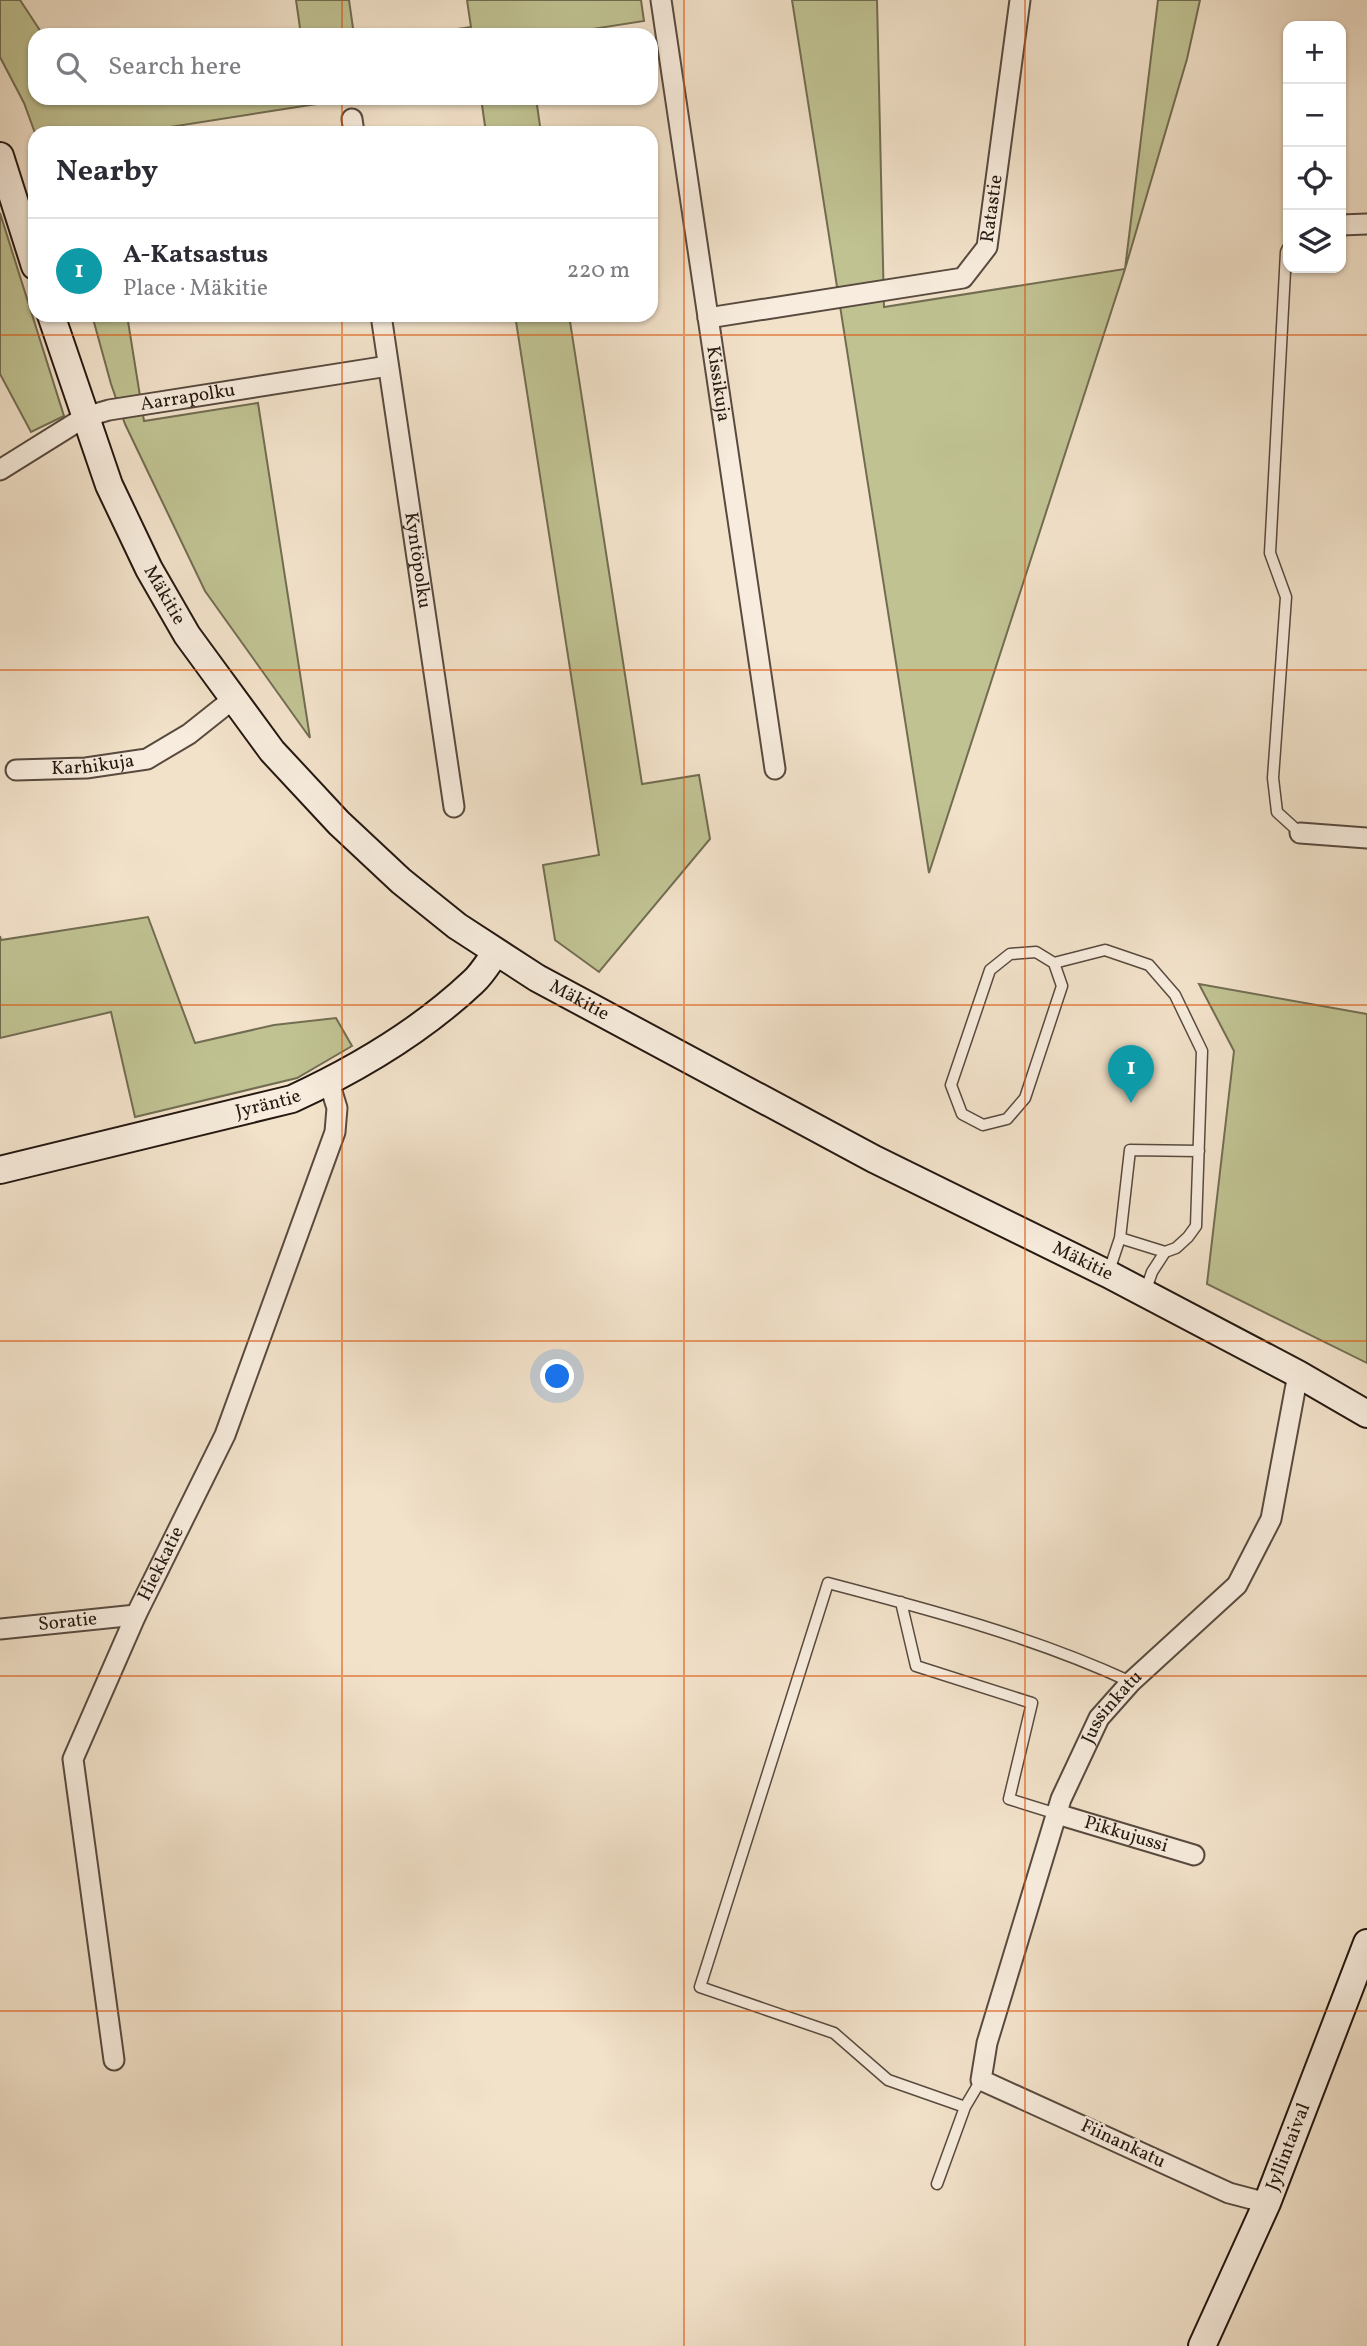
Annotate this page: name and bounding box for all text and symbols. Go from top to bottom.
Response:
map controls [1283,21,1346,273]
button: + [1283,21,1346,84]
search box [28,28,658,105]
icon: search [52,48,90,86]
text: Search here [108,49,241,85]
button: − [1283,84,1346,147]
button: locate [1283,147,1346,210]
text: Nearby [56,151,158,193]
street label: Ratastie [975,173,1010,244]
button: layers [1283,210,1346,273]
text: A-Katsastus [123,237,268,273]
text: 1 [74,255,84,287]
text: 220 m [567,255,630,287]
text: Place · Mäkitie [123,273,268,305]
street label: Kissikuja [699,344,736,424]
street label: Aarrapolku [138,377,237,418]
street label: Kyntöpolku [397,510,437,610]
street label: Mäkitie [137,561,192,630]
street label: Karhikuja [51,748,136,782]
street label: Mäkitie [545,974,614,1027]
pin: 1 [1108,1045,1154,1103]
street label: Jyräntie [233,1083,306,1125]
street label: Mäkitie [1048,1236,1117,1287]
your location [540,1359,574,1393]
street label: Hiekkatie [132,1522,191,1606]
street label: Soratie [37,1606,98,1638]
street label: Jussinkatu [1076,1664,1148,1748]
street label: Pikkujussi [1081,1810,1171,1860]
street label: Jyllintaival [1260,2099,1317,2195]
street label: Fiinankatu [1076,2113,1170,2175]

